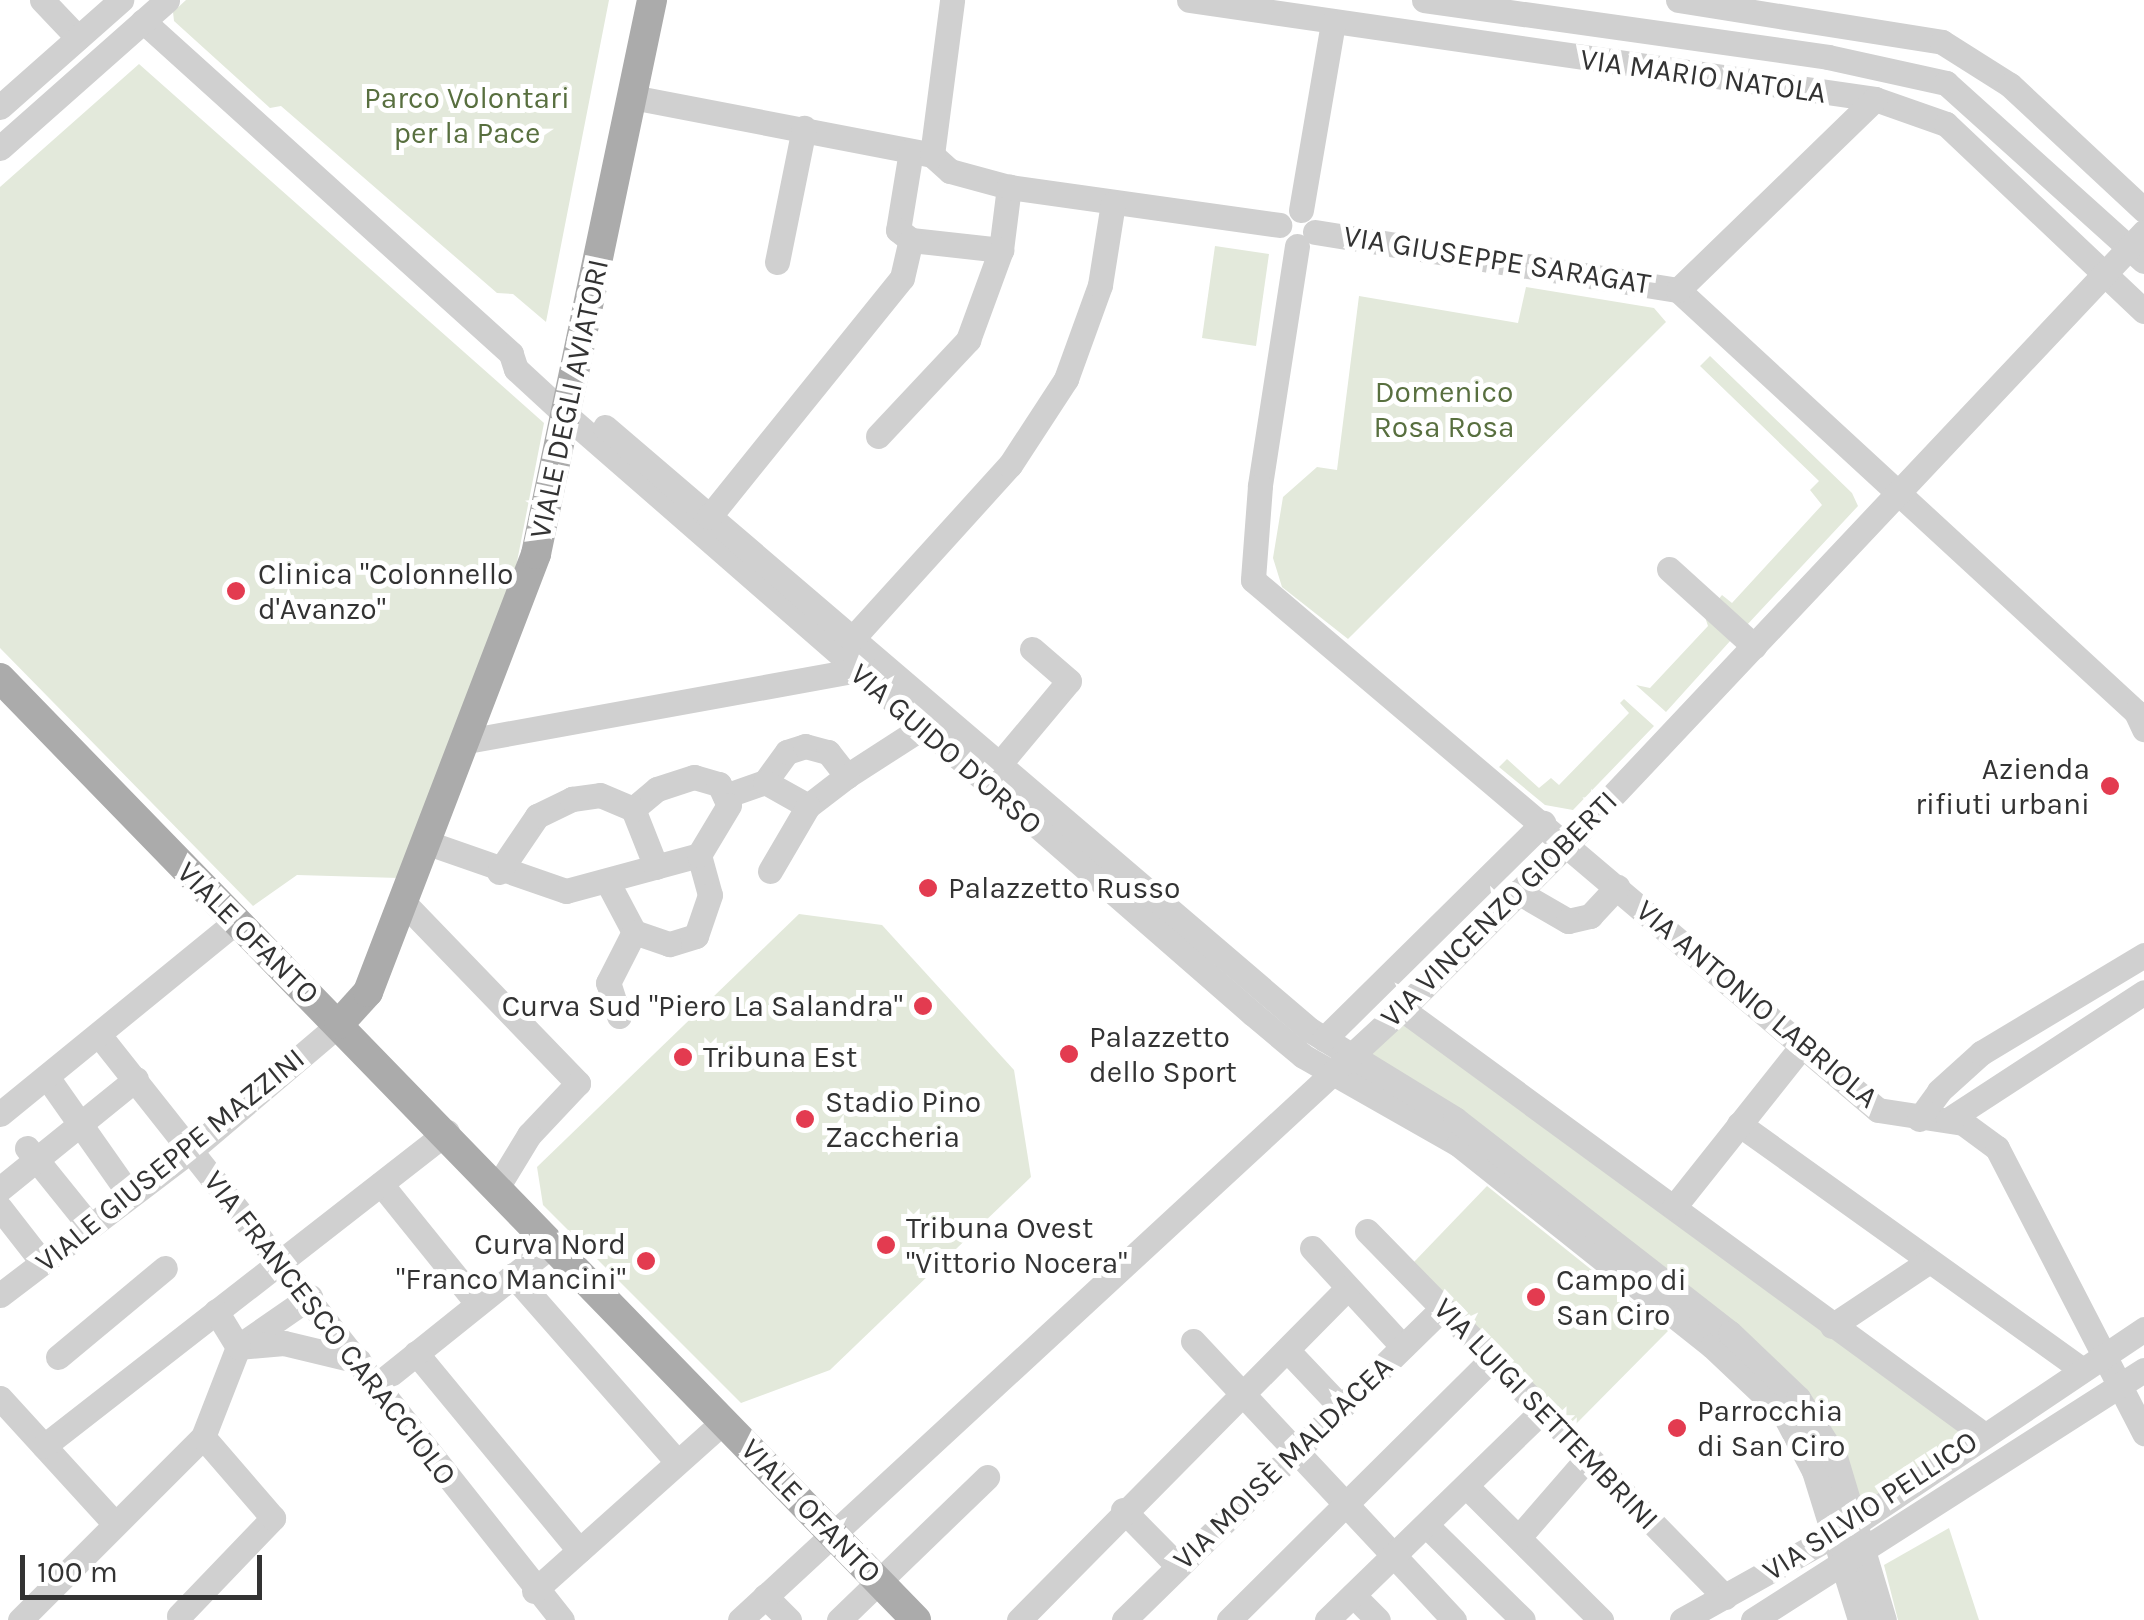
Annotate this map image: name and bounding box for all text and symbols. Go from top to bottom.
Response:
street label: VIA MARIO NATOLA [1578,41,1828,111]
park label: Parco Volontari per la Pace [364,80,570,150]
street label: VIA GIUSEPPE SARAGAT [1341,218,1653,302]
street label: VIALE DEGLI AVIATORI [522,256,616,542]
park label: Domenico Rosa Rosa [1373,374,1515,444]
place label: Clinica "Colonnello d'Avanzo" [258,556,513,626]
marker: Clinica "Colonnello d'Avanzo" [223,578,249,604]
street label: VIA GUIDO D'ORSO [843,656,1049,842]
place label: Azienda rifiuti urbani [1915,751,2090,822]
marker: Azienda rifiuti urbani [2099,775,2121,797]
street label: VIA VINCENZO GIOBERTI [1373,783,1625,1035]
street label: VIALE OFANTO [170,855,326,1011]
place label: Palazzetto Russo [948,870,1180,906]
marker: Palazzetto Russo [917,877,939,899]
street label: VIA ANTONIO LABRIOLA [1629,892,1885,1116]
place label: Curva Sud "Piero La Salandra" [502,988,903,1024]
marker: Curva Sud "Piero La Salandra" [912,995,934,1017]
place label: Palazzetto dello Sport [1089,1019,1237,1090]
place label: Tribuna Est [703,1039,857,1075]
street label: VIALE GIUSEPPE MAZZINI [28,1040,312,1280]
marker: Palazzetto dello Sport [1058,1043,1080,1065]
marker: Tribuna Est [672,1046,694,1068]
place label: Stadio Pino Zaccheria [825,1084,981,1154]
marker: Stadio Pino Zaccheria [794,1108,816,1130]
street label: VIA FRANCESCO CARACCIOLO [196,1164,464,1492]
place label: Tribuna Ovest "Vittorio Nocera" [906,1210,1128,1280]
place label: Curva Nord "Franco Mancini" [396,1226,626,1296]
marker: Tribuna Ovest "Vittorio Nocera" [875,1234,897,1256]
marker: Curva Nord "Franco Mancini" [635,1250,657,1272]
place label: Campo di San Ciro [1556,1262,1687,1332]
marker: Campo di San Ciro [1525,1286,1547,1308]
street label: VIA LUIGI SETTEMBRINI [1426,1291,1666,1537]
street label: VIA MOISÈ MALDACEA [1166,1349,1400,1577]
place label: Parrocchia di San Ciro [1697,1393,1845,1464]
marker: Parrocchia di San Ciro [1666,1417,1688,1439]
street label: VIA SILVIO PELLICO [1756,1423,1984,1589]
street label: VIALE OFANTO [733,1432,889,1590]
scale bar [25,1535,268,1597]
text: 100 m [37,1554,118,1590]

